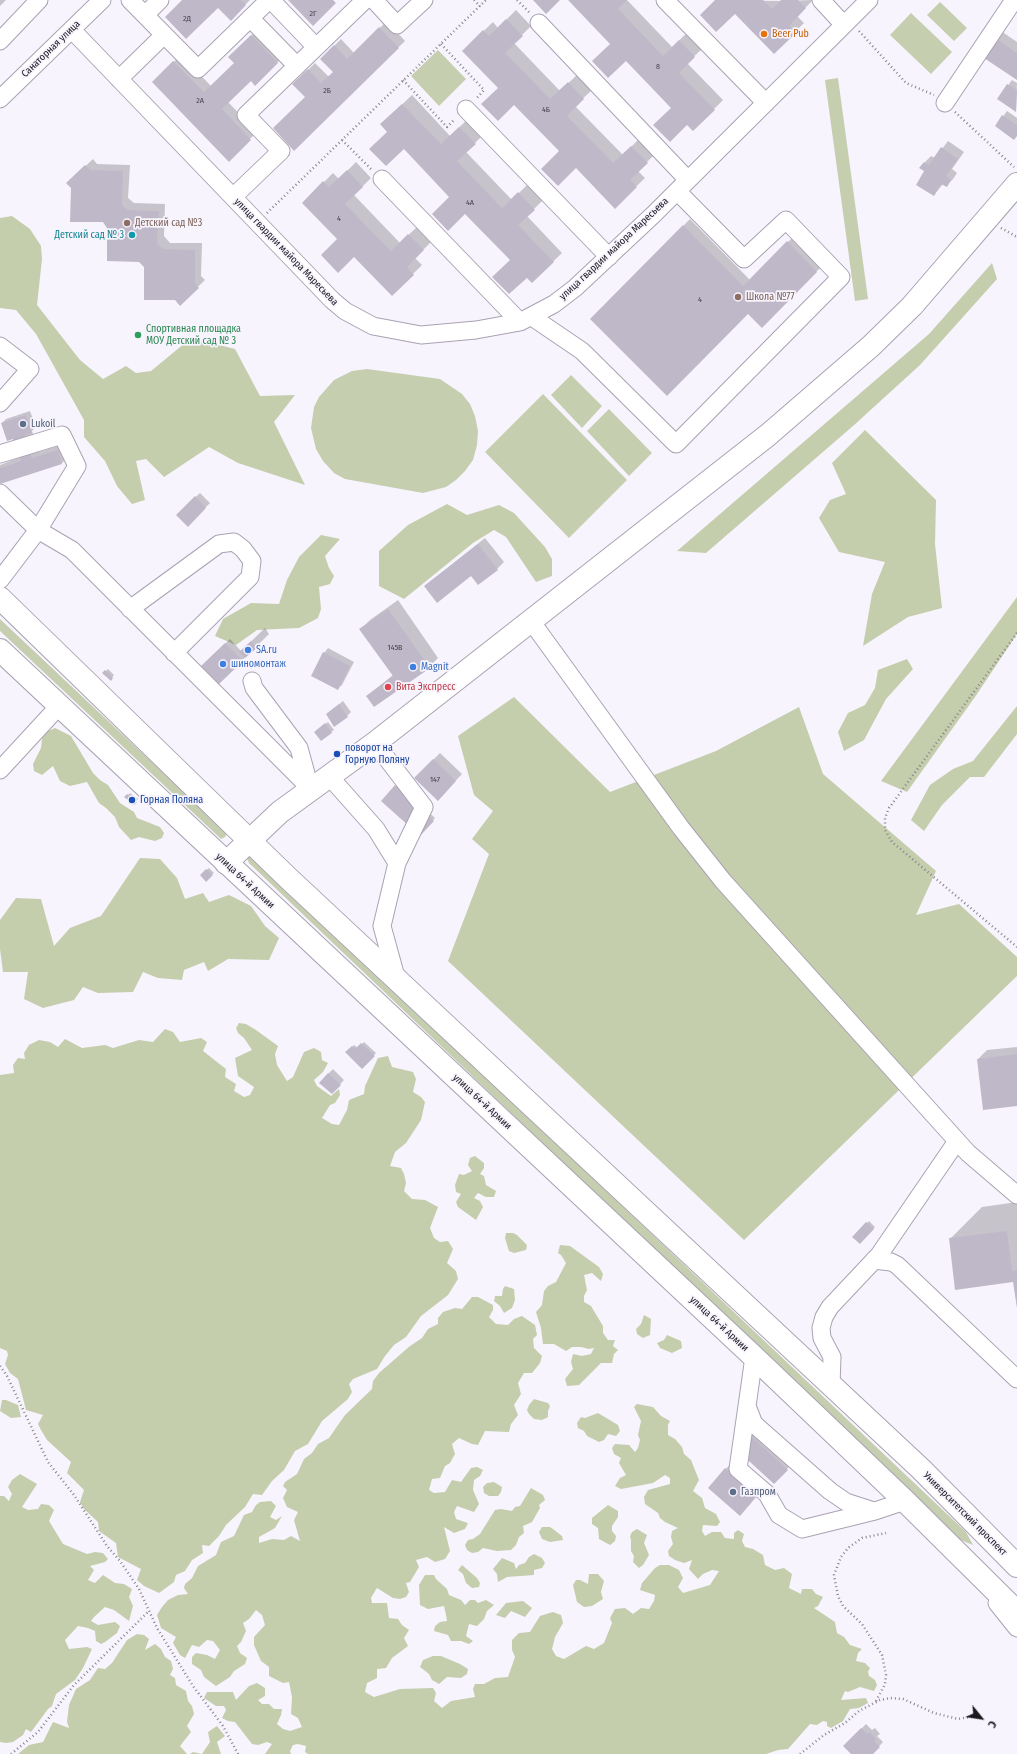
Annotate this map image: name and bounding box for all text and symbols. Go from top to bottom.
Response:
house number: 2Г [309,9,317,19]
house number: 2Д [183,14,191,24]
street label: Санаторная улица [19,18,83,80]
place label: Beer Pub [772,28,809,40]
marker: Beer Pub [759,29,769,39]
house number: 8 [656,62,660,72]
house number: 2Б [323,86,331,96]
house number: 2А [196,96,204,106]
house number: 4Б [542,105,550,115]
street label: улица гвардии майора Маресьева [557,195,671,303]
street label: улица гвардии майора Маресьева [231,196,341,308]
house number: 4А [466,198,474,208]
house number: 4 [337,214,341,224]
place label: Детский сад №3 [135,217,202,229]
marker: Детский сад №3 [122,218,132,228]
place label: Детский сад № 3 [54,229,124,241]
marker: Детский сад № 3 [127,230,137,240]
place label: Школа №77 [746,291,794,303]
marker: Школа №77 [733,292,743,302]
house number: 4 [698,295,702,305]
place label: Спортивная площадка МОУ Детский сад № 3 [146,323,241,346]
marker: Спортивная площадка МОУ Детский сад № 3 [133,330,143,340]
place label: Lukoil [31,418,55,430]
marker: Lukoil [18,419,28,429]
house number: 145В [388,643,402,653]
place label: SA.ru [256,644,277,656]
marker: SA.ru [243,645,253,655]
place label: шиномонтаж [231,658,286,670]
marker: шиномонтаж [218,659,228,669]
place label: Magnit [421,661,449,673]
marker: Magnit [408,662,418,672]
place label: Вита Экспресс [396,681,455,693]
marker: Вита Экспресс [383,682,393,692]
place label: поворот на Горную Поляну [345,742,409,766]
marker: поворот на Горную Поляну [332,749,342,759]
house number: 147 [430,775,440,785]
place label: Горная Поляна [140,794,203,806]
marker: Горная Поляна [127,795,137,805]
street label: улица 64-й Армии [213,851,277,911]
street label: улица 64-й Армии [450,1072,514,1132]
street label: улица 64-й Армии [687,1294,751,1354]
street label: Университетский проспект [921,1470,1009,1558]
place label: Газпром [741,1486,776,1498]
marker: Газпром [728,1487,738,1497]
north arrow [961,1698,1001,1738]
text: С [985,1718,999,1730]

